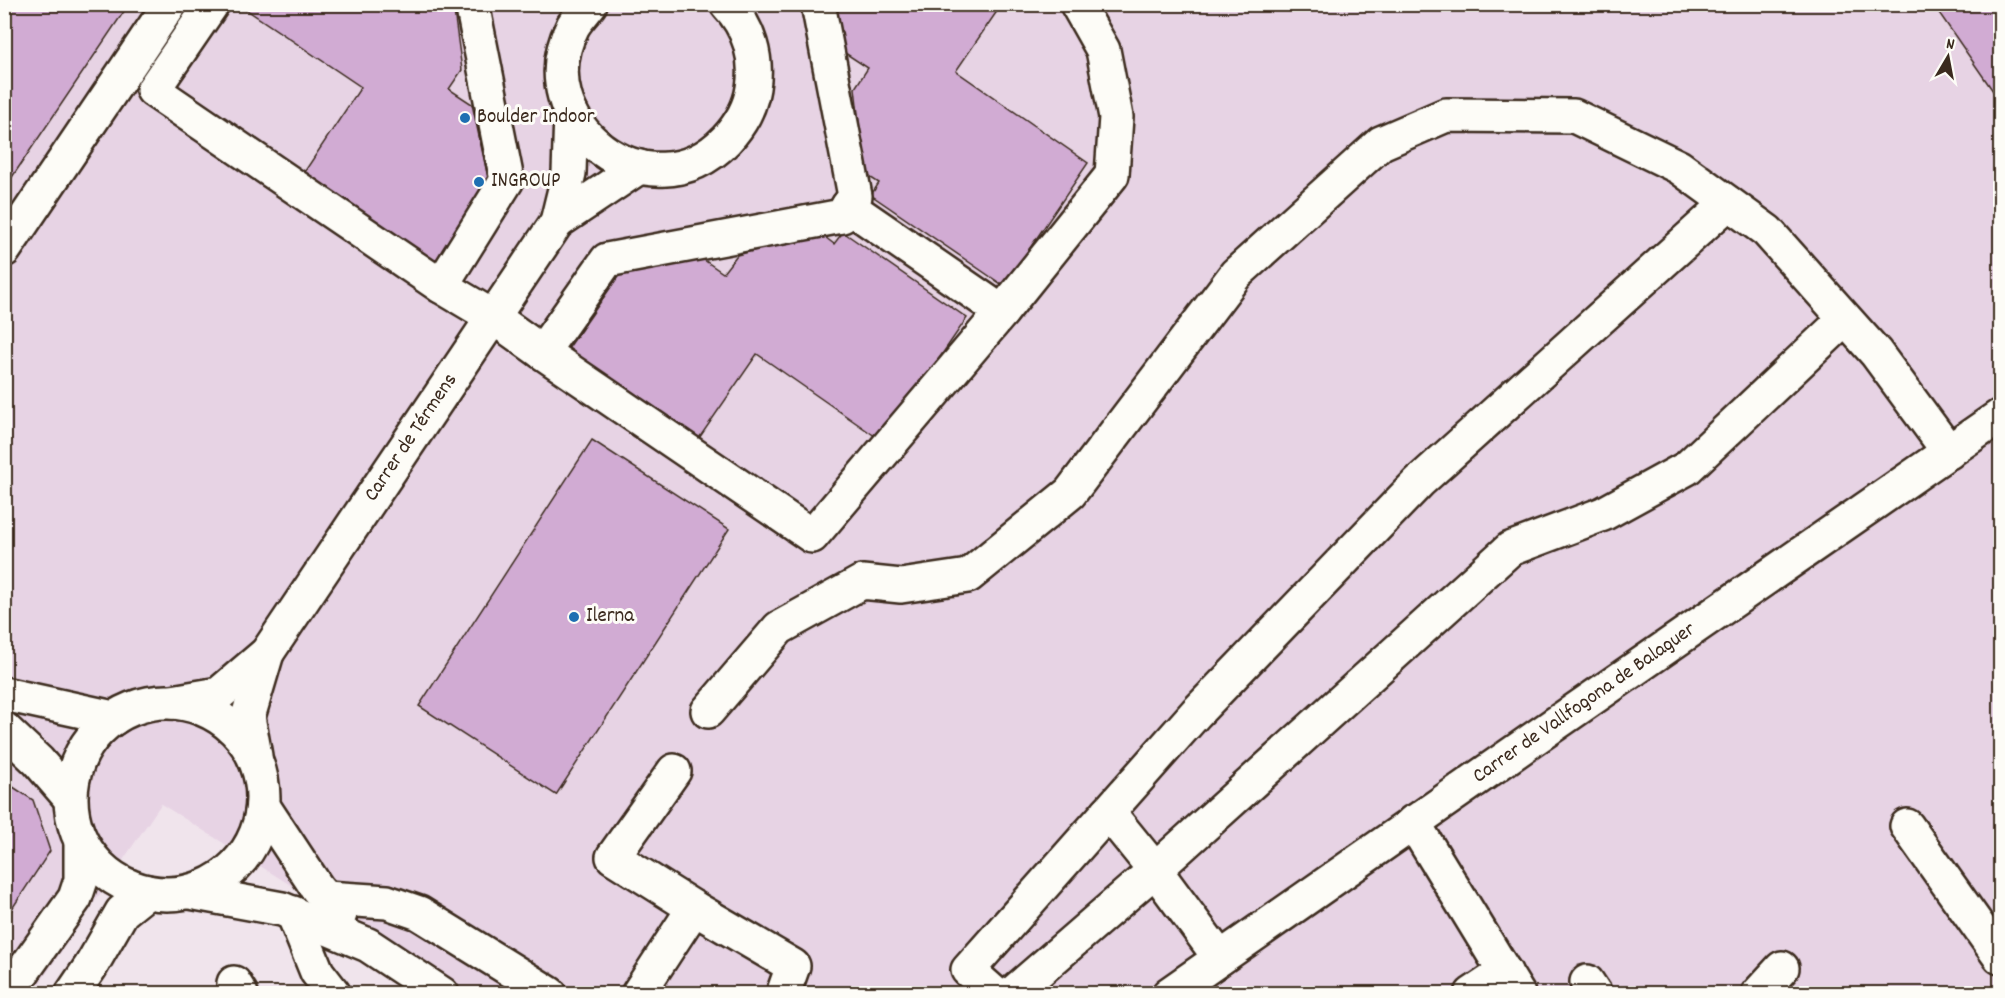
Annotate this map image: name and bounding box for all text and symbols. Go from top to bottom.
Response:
north arrow [1918,27,1978,87]
text: N [1944,33,1956,57]
place label: Boulder Indoor [477,103,595,133]
marker: Boulder Indoor [458,111,472,125]
place label: INGROUP [491,167,560,197]
marker: INGROUP [472,175,486,189]
street label: Carrer de Térmens [358,368,466,508]
place label: Ilerna [586,602,635,632]
marker: Ilerna [567,610,581,624]
street label: Carrer de Vallfogona de Balaguer [1467,616,1702,792]

